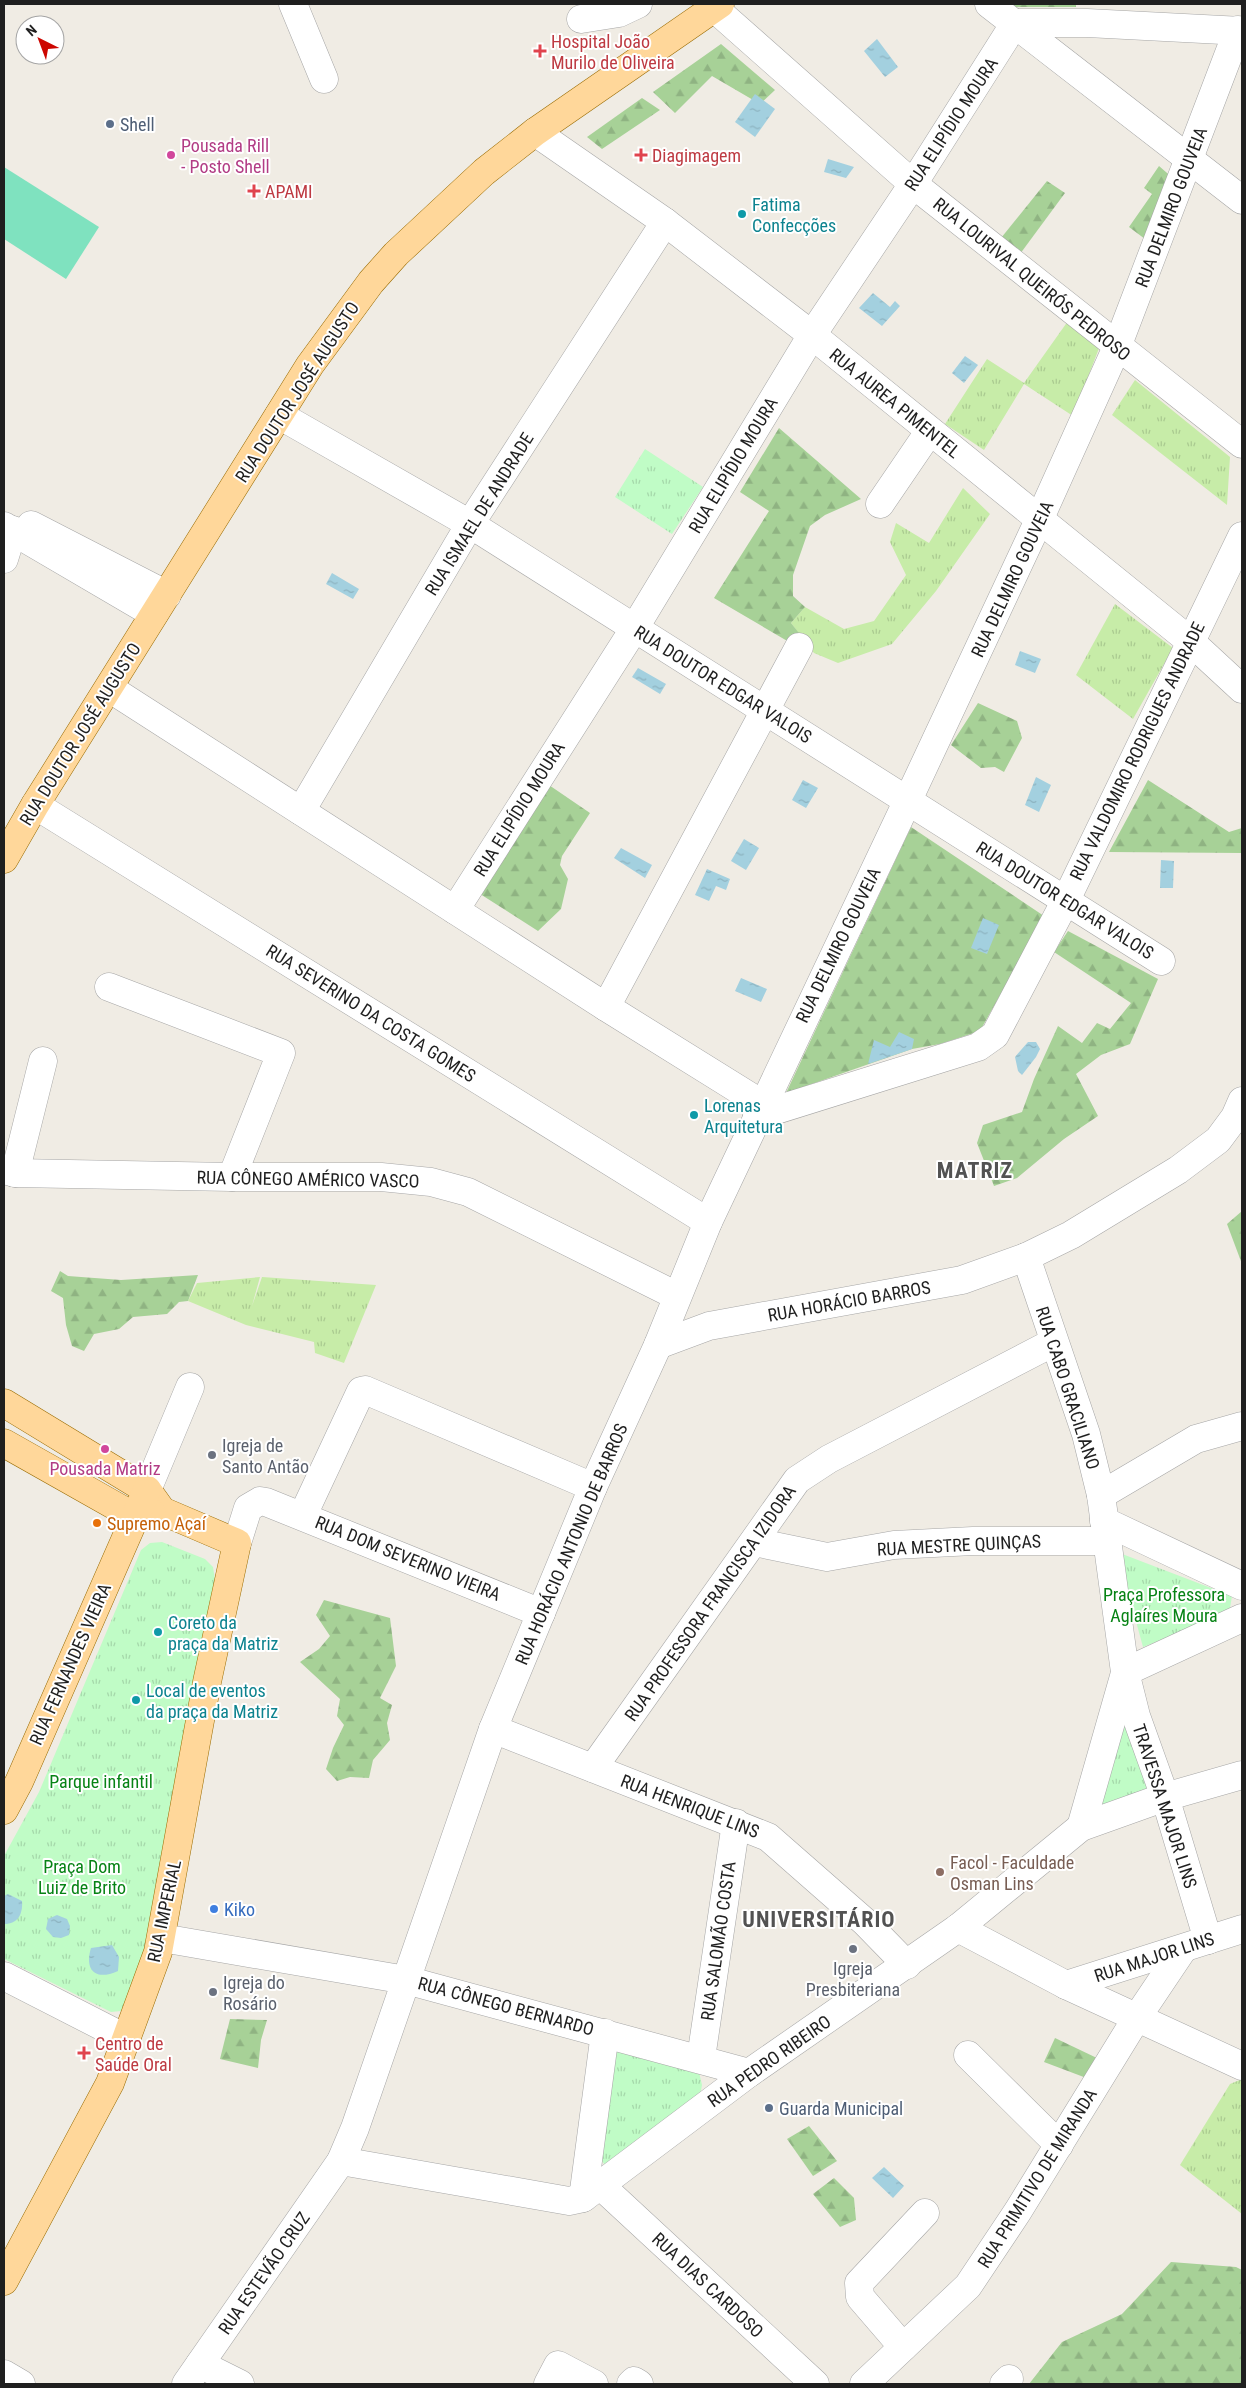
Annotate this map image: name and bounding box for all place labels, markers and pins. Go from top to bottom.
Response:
place label: Hospital João Murilo de Oliveira [551,31,675,73]
marker: Hospital João Murilo de Oliveira [533,44,547,58]
place label: Shell [120,114,155,135]
marker: Shell [104,118,116,130]
place label: Pousada Rill - Posto Shell [181,135,270,177]
place label: Diagimagem [652,145,741,166]
marker: Diagimagem [634,148,648,162]
marker: Pousada Rill - Posto Shell [165,149,177,161]
place label: APAMI [265,181,313,202]
marker: APAMI [247,184,261,198]
place label: Fatima Confecções [752,194,836,236]
marker: Fatima Confecções [736,208,748,220]
place label: Lorenas Arquitetura [704,1095,783,1137]
marker: Lorenas Arquitetura [688,1109,700,1121]
place label: Igreja de Santo Antão [222,1435,309,1477]
marker: Pousada Matriz [99,1443,111,1455]
marker: Igreja de Santo Antão [206,1449,218,1461]
place label: Pousada Matriz [49,1458,161,1479]
place label: Supremo Açaí [107,1513,207,1534]
marker: Supremo Açaí [91,1517,103,1529]
place label: Coreto da praça da Matriz [168,1612,279,1654]
marker: Coreto da praça da Matriz [152,1626,164,1638]
place label: Local de eventos da praça da Matriz [146,1680,278,1722]
marker: Local de eventos da praça da Matriz [130,1694,142,1706]
place label: Facol - Faculdade Osman Lins [950,1852,1074,1894]
marker: Facol - Faculdade Osman Lins [934,1866,946,1878]
place label: Kiko [224,1899,255,1920]
marker: Kiko [208,1903,220,1915]
marker: Igreja Presbiteriana [847,1943,859,1955]
place label: Igreja Presbiteriana [806,1958,900,2000]
place label: Igreja do Rosário [223,1972,285,2014]
marker: Igreja do Rosário [207,1986,219,1998]
place label: Centro de Saúde Oral [95,2033,172,2075]
marker: Centro de Saúde Oral [77,2046,91,2060]
place label: Guarda Municipal [779,2098,903,2119]
marker: Guarda Municipal [763,2102,775,2114]

